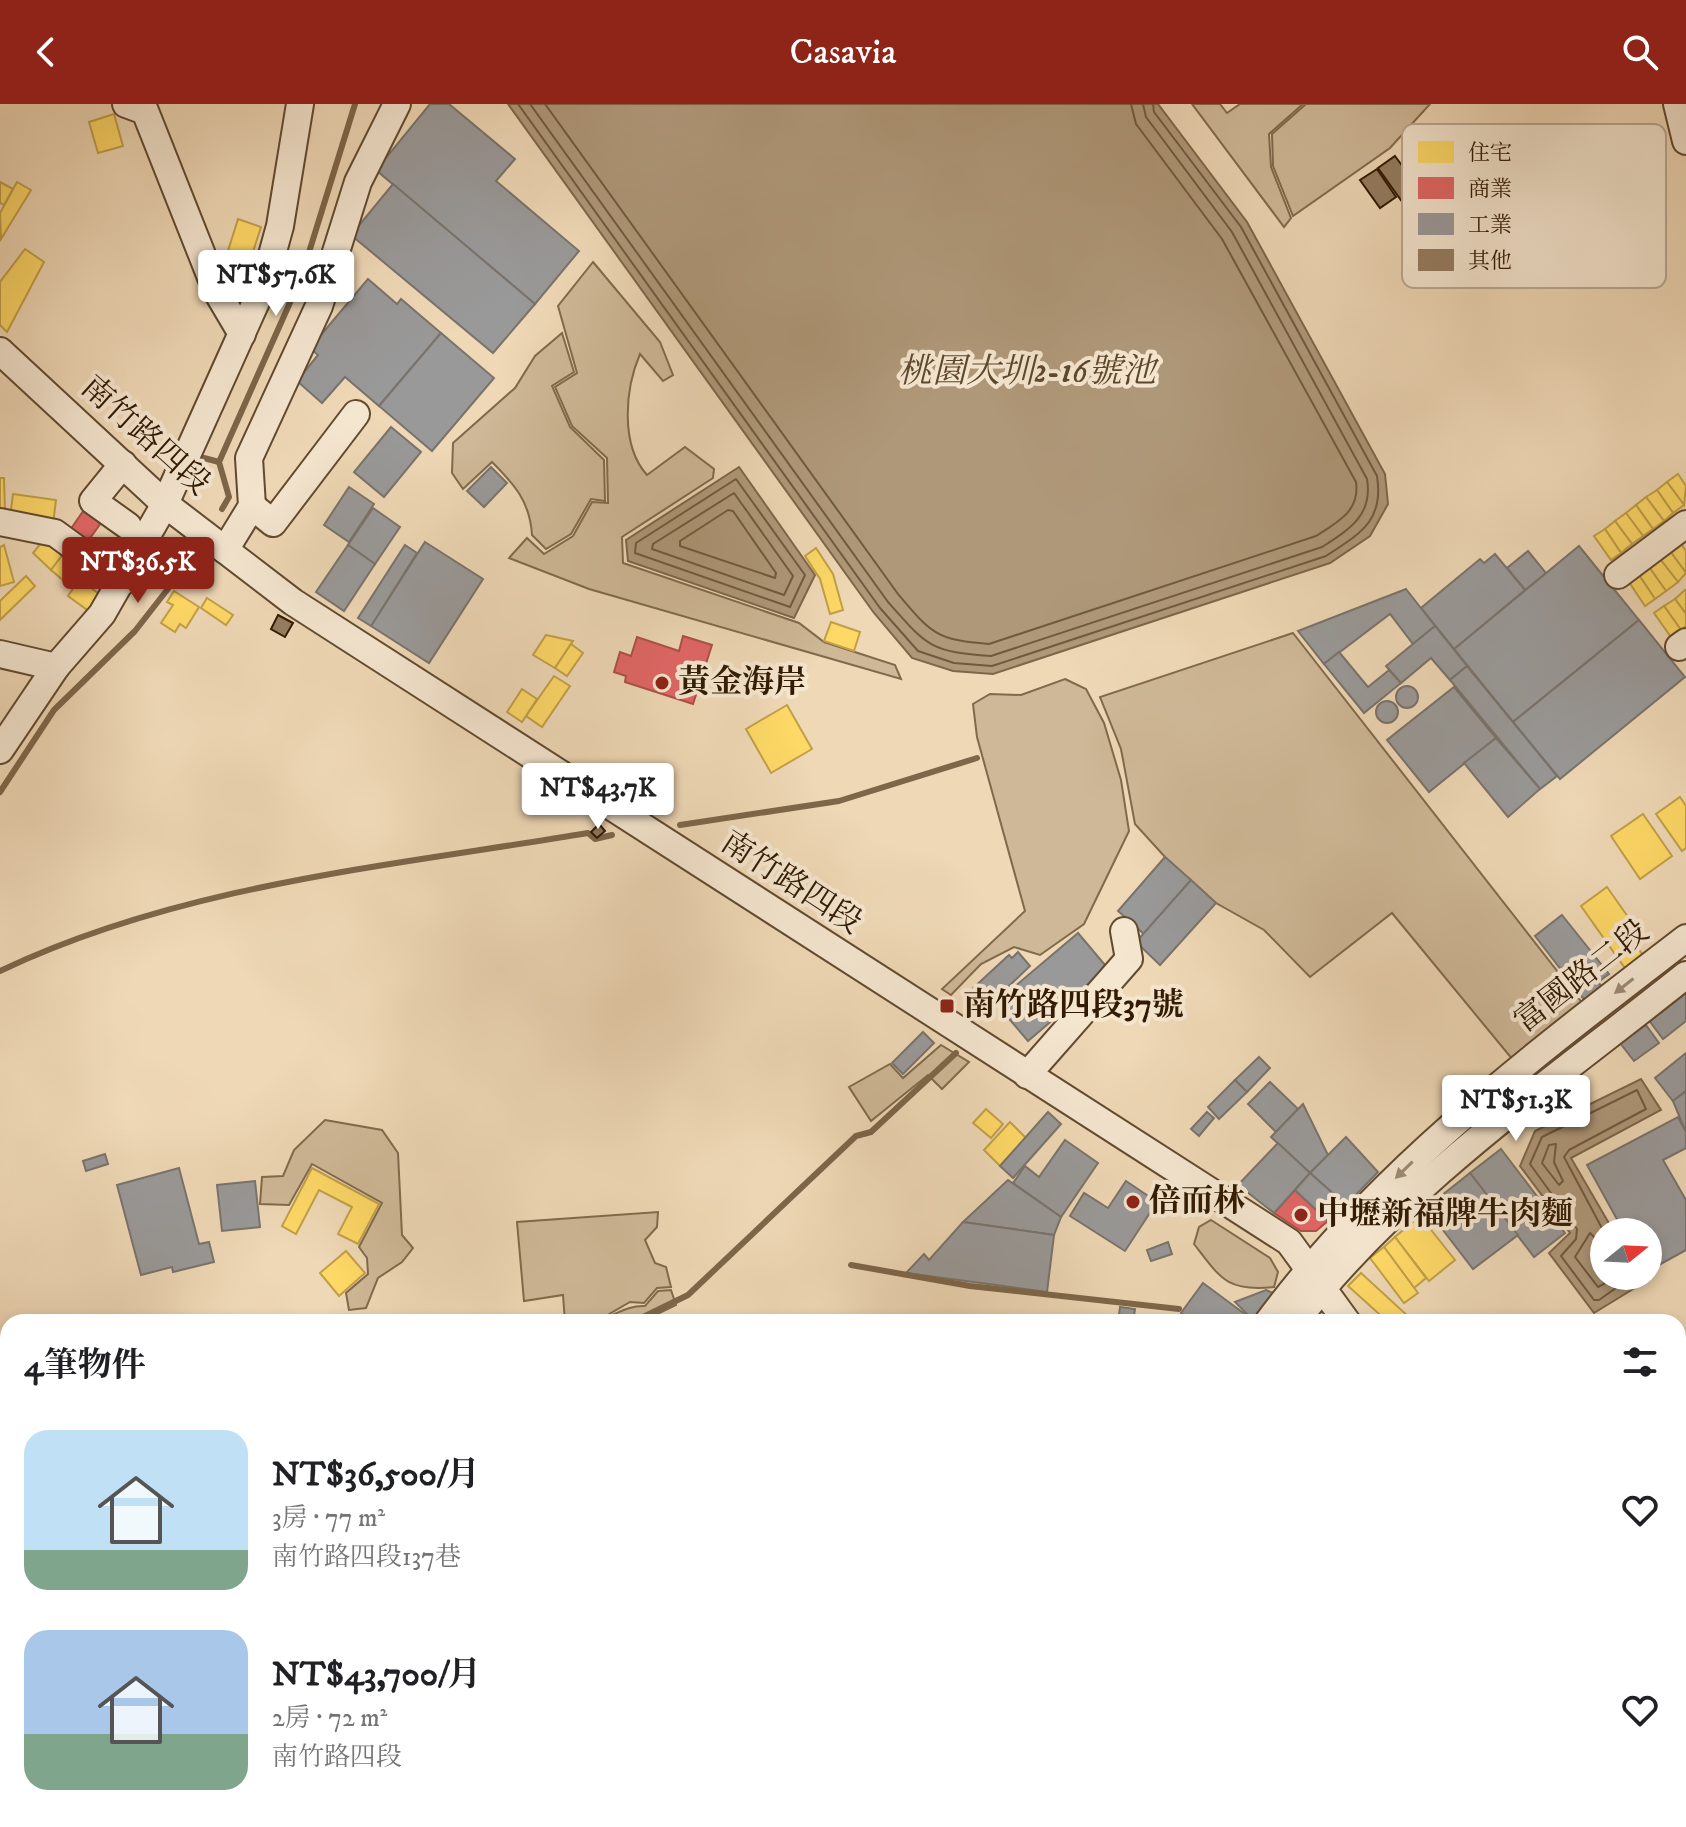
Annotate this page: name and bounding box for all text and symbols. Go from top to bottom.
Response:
icon: back [24,30,68,74]
text: Casavia [790,30,896,75]
icon: search [1618,30,1662,74]
legend [1402,124,1666,288]
text: 住宅 [1468,140,1512,167]
text: 商業 [1468,176,1512,203]
text: 工業 [1468,212,1512,239]
text: 其他 [1468,248,1512,275]
pin: NT$57.6K [193,250,359,318]
text: NT$57.6K [216,259,336,292]
water label: 桃園大圳2-16號池 [898,351,1159,393]
street label: 南竹路四段 [72,368,218,504]
pin: NT$36.5K [55,537,221,605]
text: NT$36.5K [80,546,196,579]
place label: 黃金海岸 [678,663,806,703]
marker: 黃金海岸 [653,674,671,692]
pin: NT$43.7K [515,763,681,831]
text: NT$43.7K [540,772,656,805]
street label: 南竹路四段 [713,823,869,943]
street label: 富國路二段 [1507,912,1657,1042]
one-way arrow [1614,977,1634,993]
place label: 南竹路四段37號 [963,986,1184,1026]
marker: 南竹路四段37號 [938,997,956,1015]
pin: NT$51.3K [1433,1075,1599,1143]
text: NT$51.3K [1460,1084,1572,1117]
one-way arrow [1395,1161,1414,1179]
place label: 倍而林 [1149,1182,1245,1222]
marker: 倍而林 [1124,1193,1142,1211]
place label: 中壢新福牌牛肉麵 [1317,1195,1573,1235]
marker: 中壢新福牌牛肉麵 [1292,1206,1310,1224]
north arrow [1590,1218,1662,1290]
map controls [1590,1218,1662,1290]
icon: filters [1618,1340,1662,1384]
text: 4筆物件 [24,1345,146,1387]
text: NT$36,500/月 [272,1454,480,1496]
icon: home [88,1462,184,1558]
icon: heart [1618,1488,1662,1532]
text: 3房 · 77 m² [272,1502,385,1535]
text: 南竹路四段137巷 [272,1541,461,1574]
text: NT$43,700/月 [272,1654,481,1696]
icon: home [88,1662,184,1758]
icon: heart [1618,1688,1662,1732]
text: 2房 · 72 m² [272,1702,387,1735]
text: 南竹路四段 [272,1741,402,1774]

